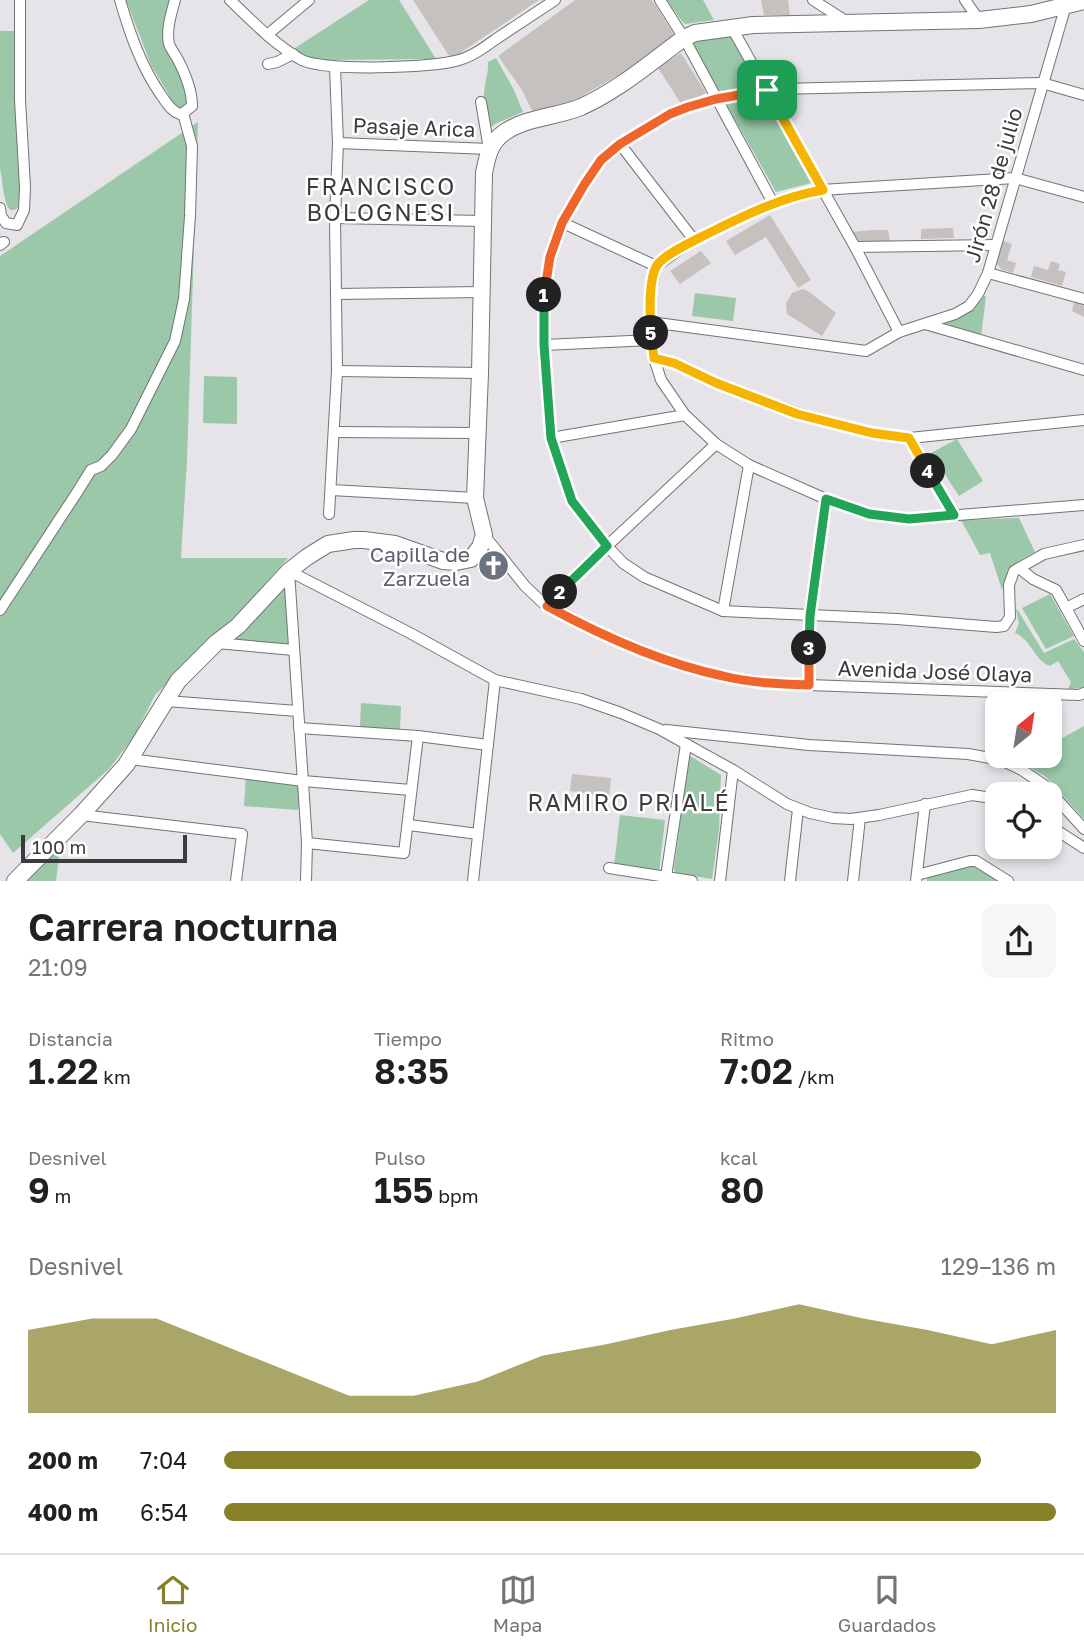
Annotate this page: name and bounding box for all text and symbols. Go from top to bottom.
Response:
pin [737,60,797,120]
icon: arrive [748,71,786,109]
street label: Jirón 28 de julio [958,105,1028,265]
street label: Pasaje Arica [352,112,476,142]
district label: FRANCISCO BOLOGNESI [306,172,456,226]
pin: 1 [526,278,562,312]
text: 1 [539,283,548,306]
pin: 5 [634,316,668,350]
text: 5 [645,321,656,344]
pin: 4 [911,454,946,489]
text: 4 [922,459,933,482]
place label: Capilla de Zarzuela [370,541,470,591]
church icon: Capilla de Zarzuela [476,549,510,583]
pin: 2 [542,574,578,610]
text: 2 [554,580,565,603]
pin: 3 [792,630,826,666]
text: 3 [803,636,814,659]
street label: Avenida José Olaya [837,655,1033,687]
north arrow [985,691,1062,768]
map controls [985,691,1062,859]
button: locate [985,782,1062,859]
district label: RAMIRO PRIALÉ [528,788,730,816]
scale bar [21,832,187,864]
text: 100 m [32,835,86,858]
text: Carrera nocturna [28,904,338,949]
button: share [982,904,1056,978]
text: 21:09 [28,953,88,981]
text: Distancia [28,1027,113,1050]
text: Tiempo [374,1027,442,1050]
text: Ritmo [720,1027,774,1050]
text: 1.22 [28,1050,98,1092]
text: 8:35 [374,1050,449,1092]
text: 7:02 [720,1050,793,1092]
text: km [98,1065,131,1088]
text: /km [793,1065,835,1088]
text: Desnivel [28,1146,107,1169]
text: Pulso [374,1146,426,1169]
text: kcal [720,1146,758,1169]
text: 9 [28,1169,50,1211]
text: 155 [374,1169,434,1211]
text: 80 [720,1169,764,1211]
text: m [50,1184,71,1207]
text: bpm [434,1184,479,1207]
text: Desnivel [28,1252,123,1280]
text: 129–136 m [941,1252,1056,1280]
text: 200 m [28,1446,98,1474]
text: 7:04 [140,1446,187,1474]
text: 400 m [28,1498,98,1526]
text: 6:54 [140,1498,188,1526]
tab: Inicio [148,1571,197,1636]
tab: Mapa [493,1571,542,1636]
tab: Guardados [838,1571,936,1636]

